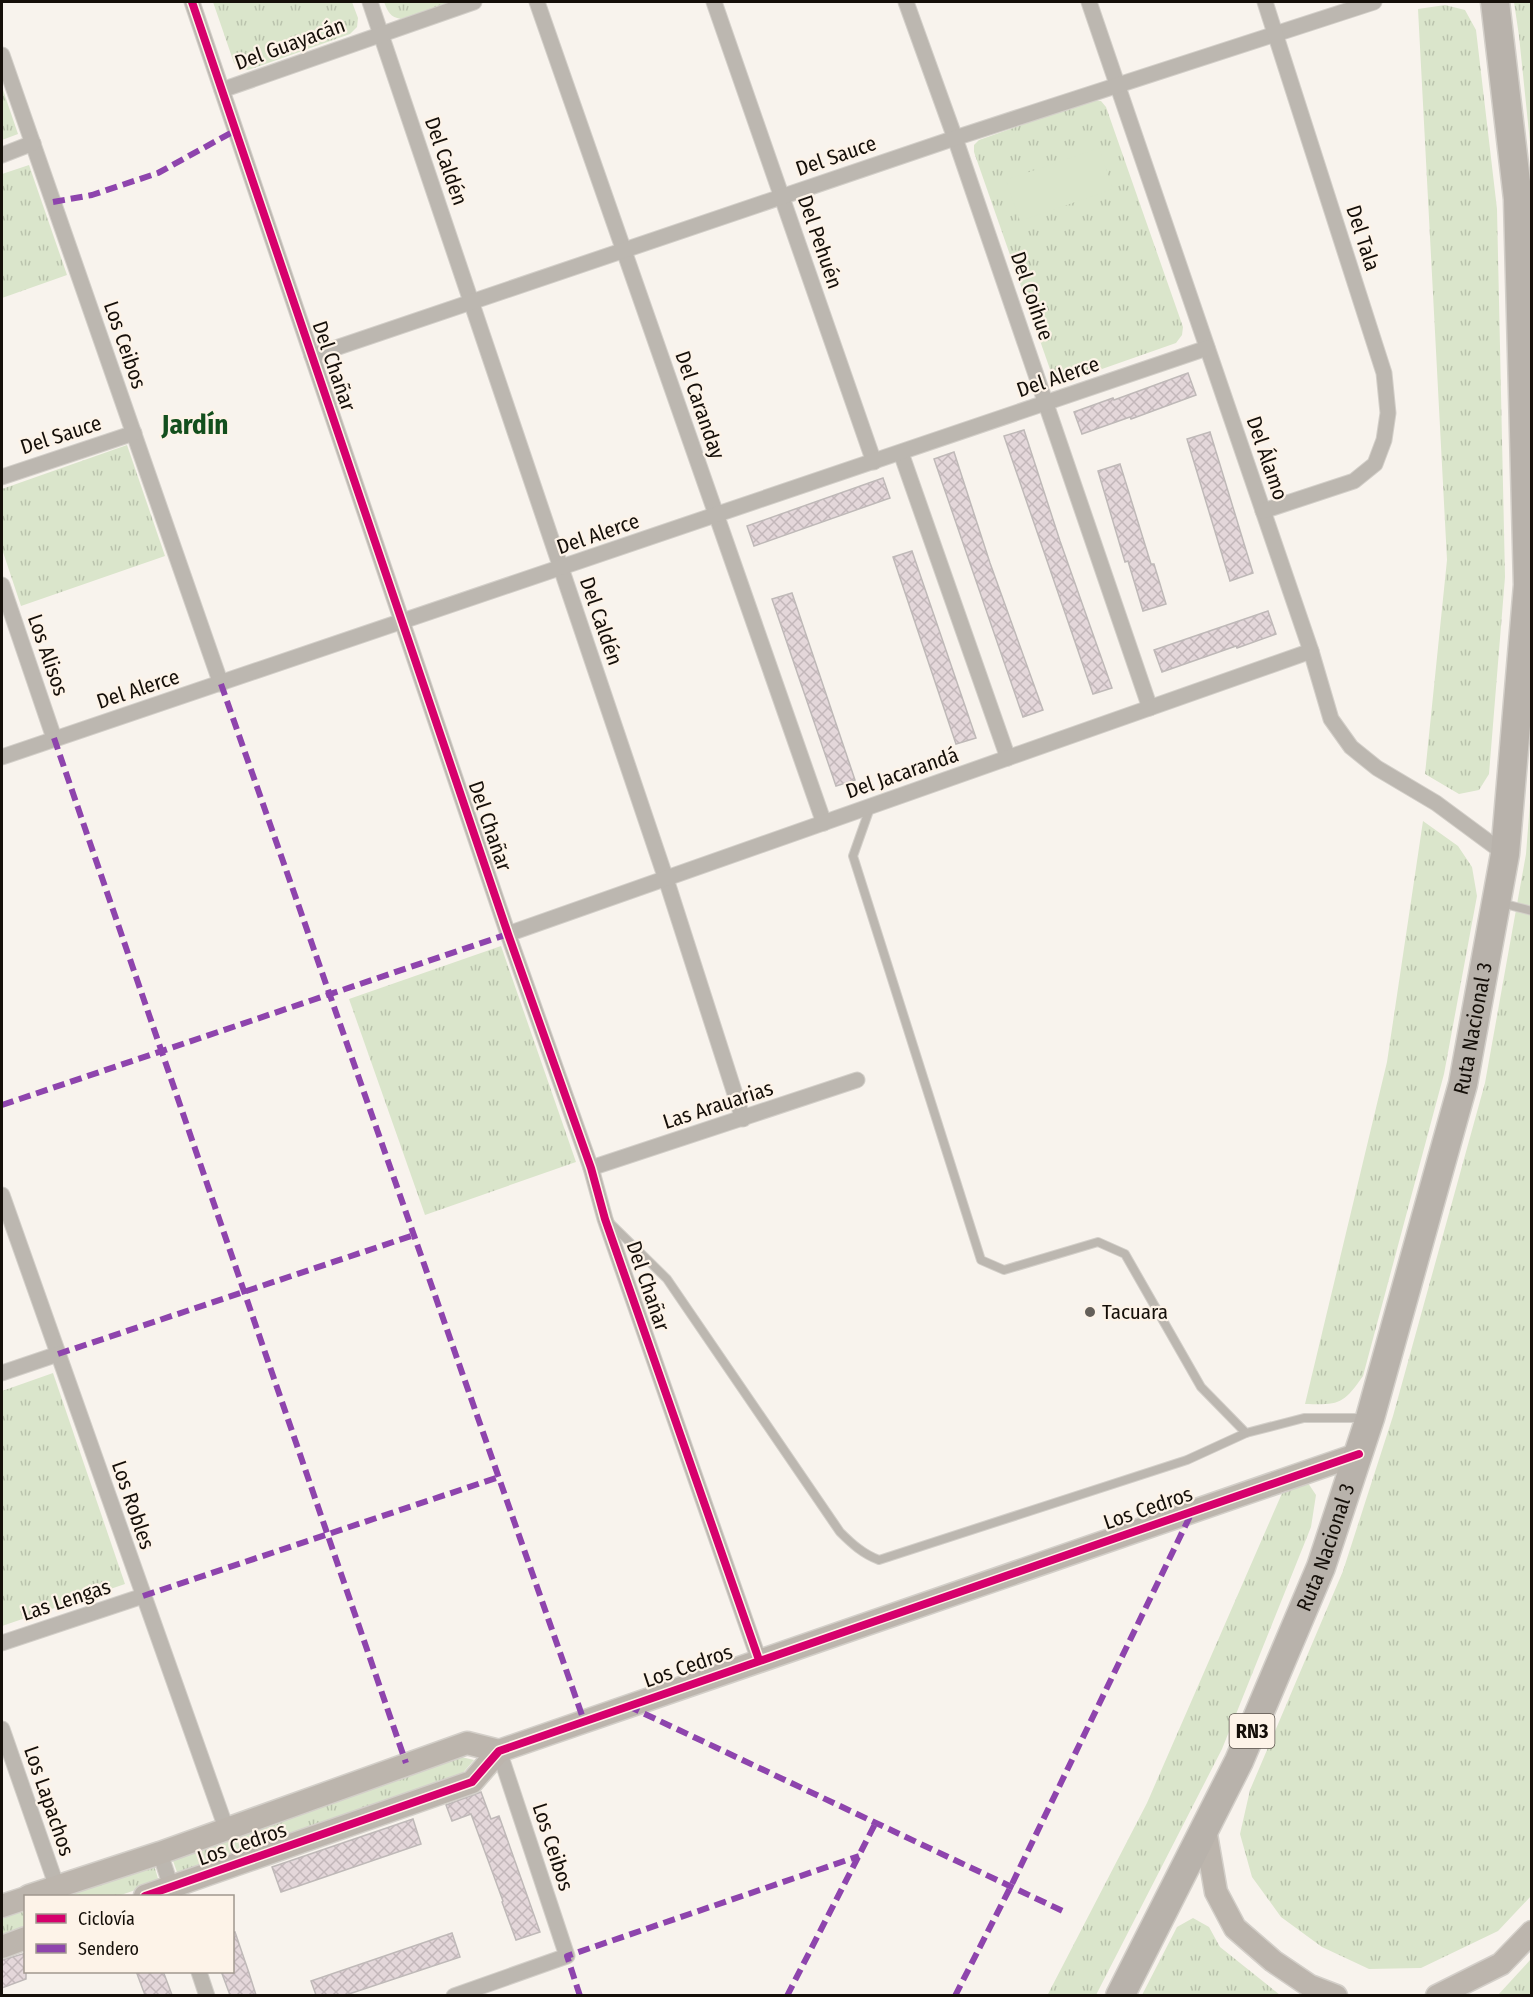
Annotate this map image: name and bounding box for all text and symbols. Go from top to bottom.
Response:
street label: Del Guayacán [231,12,349,76]
street label: Del Caldén [419,113,473,209]
street label: Del Sauce [792,130,880,182]
street label: Del Pehuén [792,192,848,292]
street label: Del Tala [1340,202,1386,274]
street label: Del Coihue [1005,248,1059,344]
street label: Los Ceibos [98,298,152,392]
street label: Del Chañar [306,318,362,415]
street label: Del Caranday [669,348,731,463]
street label: Del Alerce [1013,351,1103,403]
district label: Jardín [161,409,228,441]
street label: Del Sauce [17,410,105,460]
street label: Del Álamo [1241,413,1293,503]
street label: Del Alerce [553,508,643,560]
street label: Del Caldén [574,573,628,669]
street label: Los Alisos [22,611,74,699]
street label: Del Alerce [93,663,183,715]
street label: Del Jacarandá [842,742,962,804]
street label: Del Chañar [462,778,518,875]
street label: Ruta Nacional 3 [1448,960,1498,1098]
street label: Las Arauarias [660,1075,776,1135]
street label: Del Chañar [620,1238,676,1335]
place label: Tacuara [1102,1299,1168,1325]
marker: Tacuara [1083,1305,1097,1319]
street label: Los Robles [106,1457,160,1553]
street label: Ruta Nacional 3 [1291,1480,1361,1615]
street label: Los Cedros [1100,1481,1196,1535]
street label: Las Lengas [18,1573,114,1627]
street label: Los Cedros [640,1639,736,1693]
road number: RN3 [1230,1714,1274,1748]
street label: Los Lapachos [18,1743,80,1859]
street label: Los Ceibos [527,1800,579,1894]
street label: Los Cedros [194,1817,290,1871]
legend [24,1895,234,1973]
text: Ciclovía [78,1908,135,1930]
text: Sendero [78,1938,139,1960]

